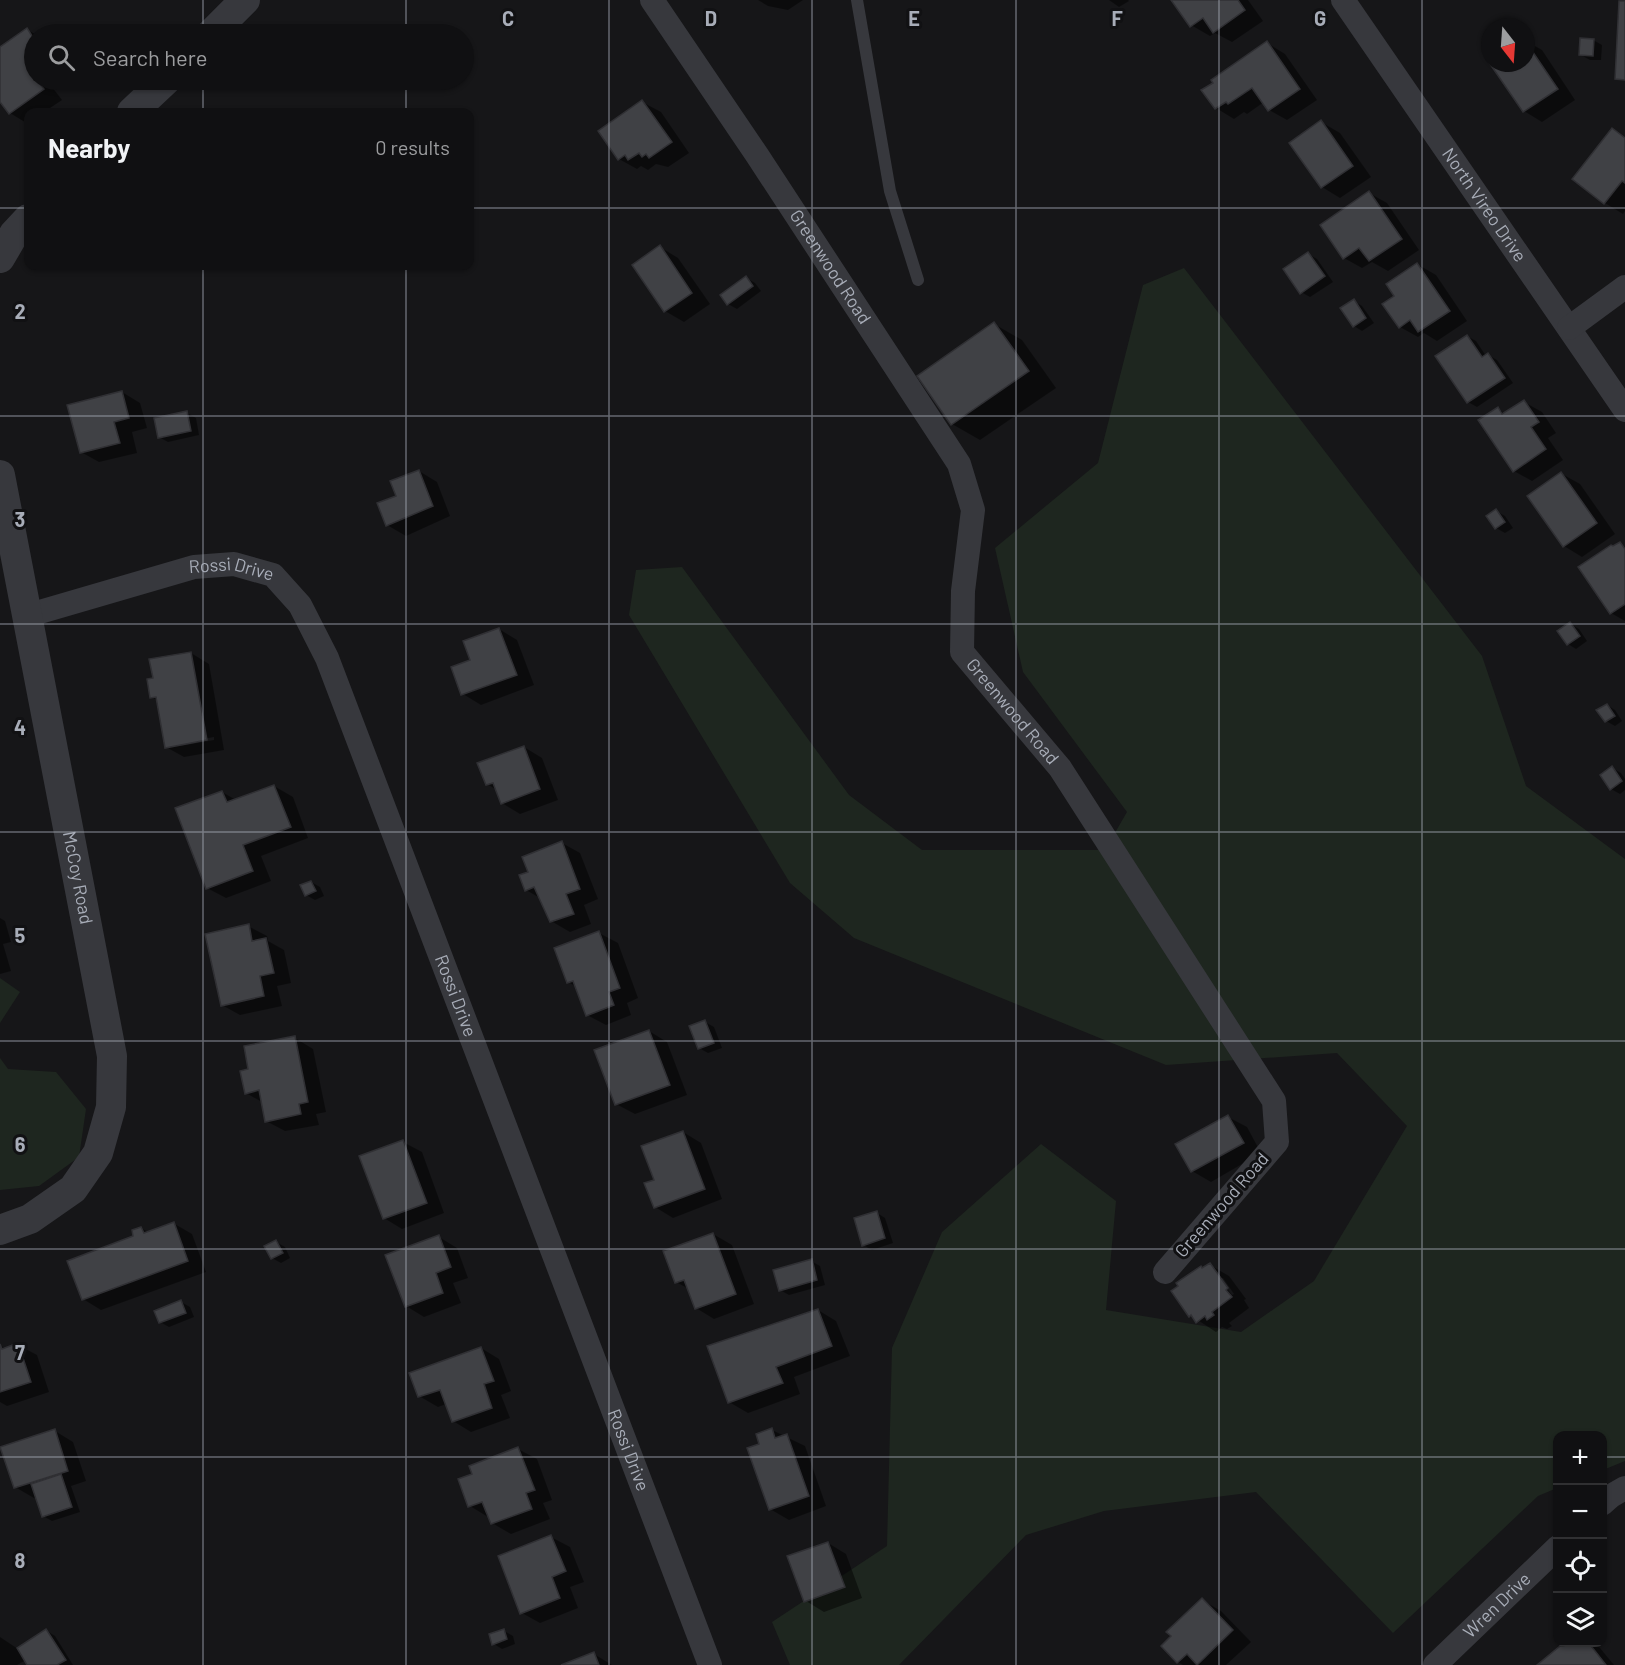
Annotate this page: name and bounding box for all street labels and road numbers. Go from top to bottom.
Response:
street label: North Vireo Drive [1438,143,1532,266]
street label: Greenwood Road [786,205,876,328]
street label: Rossi Drive [188,552,277,585]
street label: Greenwood Road [962,653,1064,768]
street label: McCoy Road [59,829,98,926]
street label: Rossi Drive [431,951,482,1040]
street label: Greenwood Road [1170,1147,1273,1261]
street label: Rossi Drive [604,1406,655,1494]
street label: Wren Drive [1458,1567,1535,1642]

